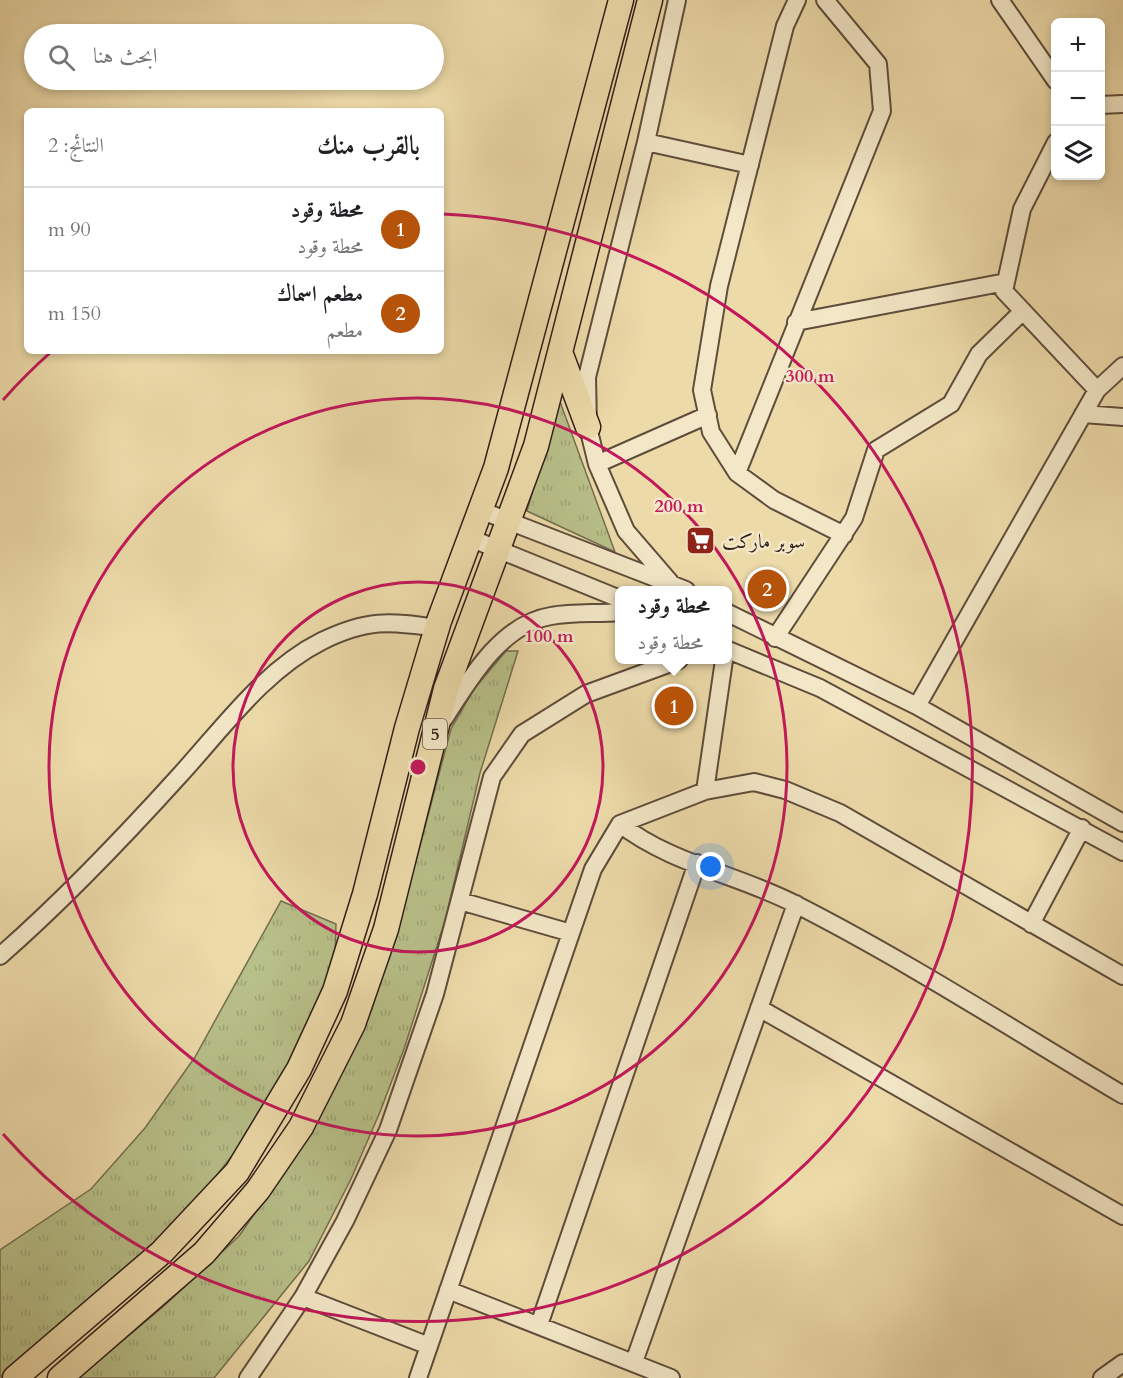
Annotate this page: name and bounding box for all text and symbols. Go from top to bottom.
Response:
map controls [1051,18,1105,180]
button: + [1051,18,1105,72]
search box [24,24,444,90]
icon: search [45,41,78,74]
text: ابحث هنا [93,41,158,71]
button: − [1051,72,1105,126]
button: layers [1051,126,1105,180]
text: بالقرب منك [317,128,420,163]
text: النتائج: 2 [48,132,104,159]
text: محطة وقود [291,195,363,225]
text: 90 m [48,216,91,243]
text: 1 [395,216,406,243]
text: محطة وقود [297,233,363,260]
text: مطعم اسماك [277,279,363,309]
text: 150 m [48,300,101,327]
text: 2 [395,300,406,327]
text: مطعم [326,317,363,344]
text: 300 m [785,364,835,389]
text: 200 m [654,494,704,519]
supermarket icon: سوبر ماركت [685,525,717,557]
place label: سوبر ماركت [722,528,805,555]
pin: 2 [748,566,786,612]
popup [615,586,732,664]
text: محطة وقود [637,591,710,621]
text: 100 m [524,624,574,649]
text: محطة وقود [637,629,703,656]
pin: 1 [654,684,694,728]
road number: 5 [423,719,447,749]
centre of rings [408,757,428,777]
your location [696,852,725,881]

